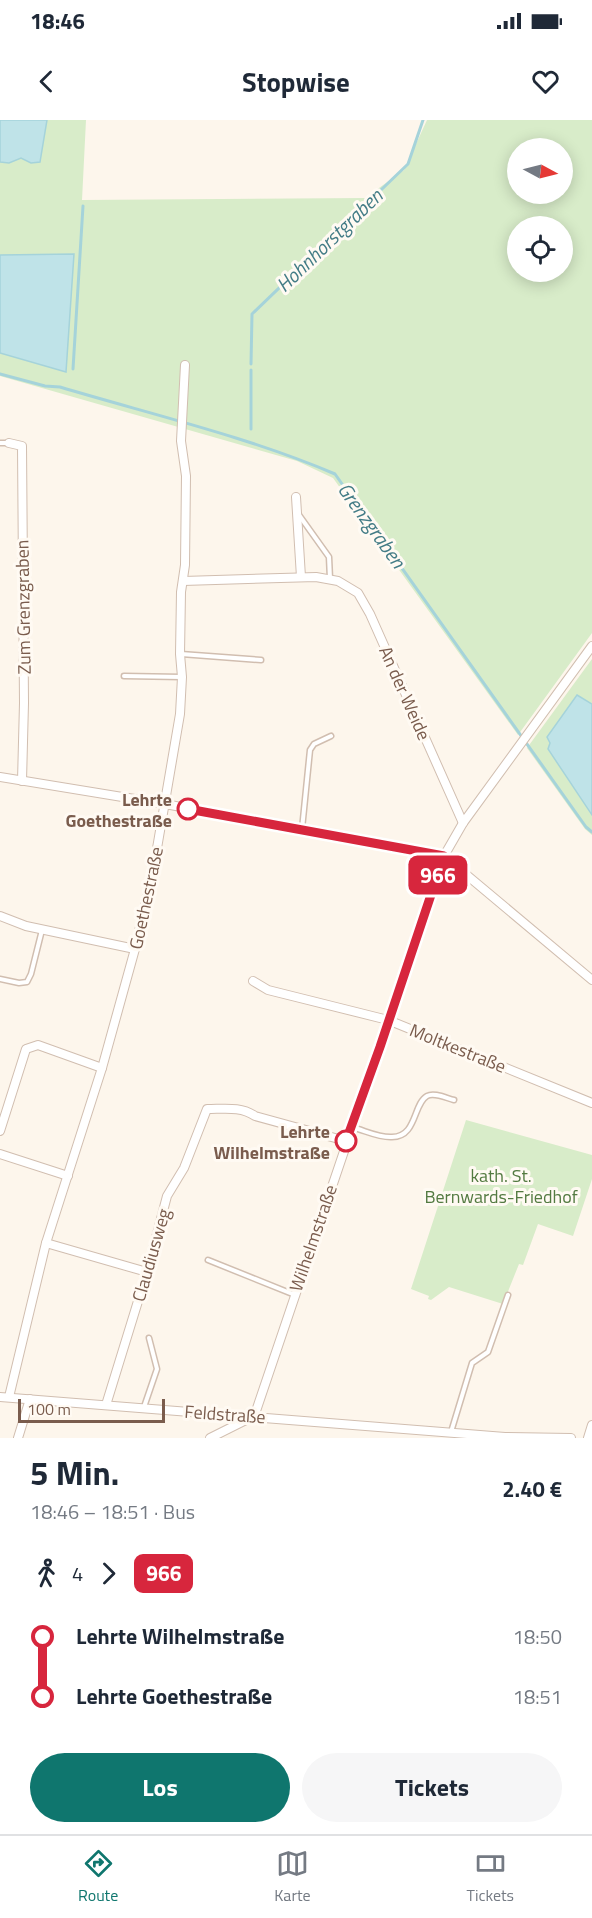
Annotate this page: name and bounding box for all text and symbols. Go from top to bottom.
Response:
text: 18:46 [30,4,85,38]
text: Stopwise [242,61,350,102]
icon: back [30,65,63,98]
icon: heart [529,65,562,98]
north arrow [507,138,573,204]
map controls [507,138,573,282]
water label: Hohnhorstgraben [269,180,390,299]
button: locate [507,216,573,282]
water label: Grenzgraben [330,476,414,575]
street label: Zum Grenzgraben [8,539,38,675]
street label: An der Weide [372,642,438,744]
place label: Lehrte Goethestraße [65,786,172,834]
marker: Lehrte Goethestraße [177,798,199,820]
street label: Goethestraße [122,844,170,952]
line badge: 966 [404,856,472,894]
text: 966 [420,859,456,891]
street label: Moltkestraße [406,1016,510,1080]
place label: Lehrte Wilhelmstraße [214,1118,330,1166]
marker: Lehrte Wilhelmstraße [335,1130,357,1152]
park label: kath. St. Bernwards-Friedhof [424,1162,578,1210]
street label: Wilhelmstraße [282,1181,344,1295]
street label: Claudiusweg [125,1205,177,1305]
scale bar [18,1396,165,1424]
text: 100 m [27,1397,71,1421]
street label: Feldstraße [184,1398,266,1430]
text: 5 Min. [30,1448,119,1498]
text: 2.40 € [502,1472,562,1506]
text: 18:46 – 18:51 · Bus [30,1496,195,1527]
icon: walk [30,1557,63,1590]
icon: forward [92,1557,125,1590]
text: 966 [146,1557,181,1589]
text: 4 [72,1558,83,1589]
text: Lehrte Wilhelmstraße [76,1619,284,1653]
text: 18:50 [513,1621,562,1652]
text: Lehrte Goethestraße [76,1679,272,1713]
text: 18:51 [513,1681,562,1712]
button: Los [30,1753,290,1822]
button: Tickets [302,1753,562,1822]
tab: Route [78,1847,118,1907]
tab: Karte [274,1847,311,1907]
tab: Tickets [467,1847,514,1907]

